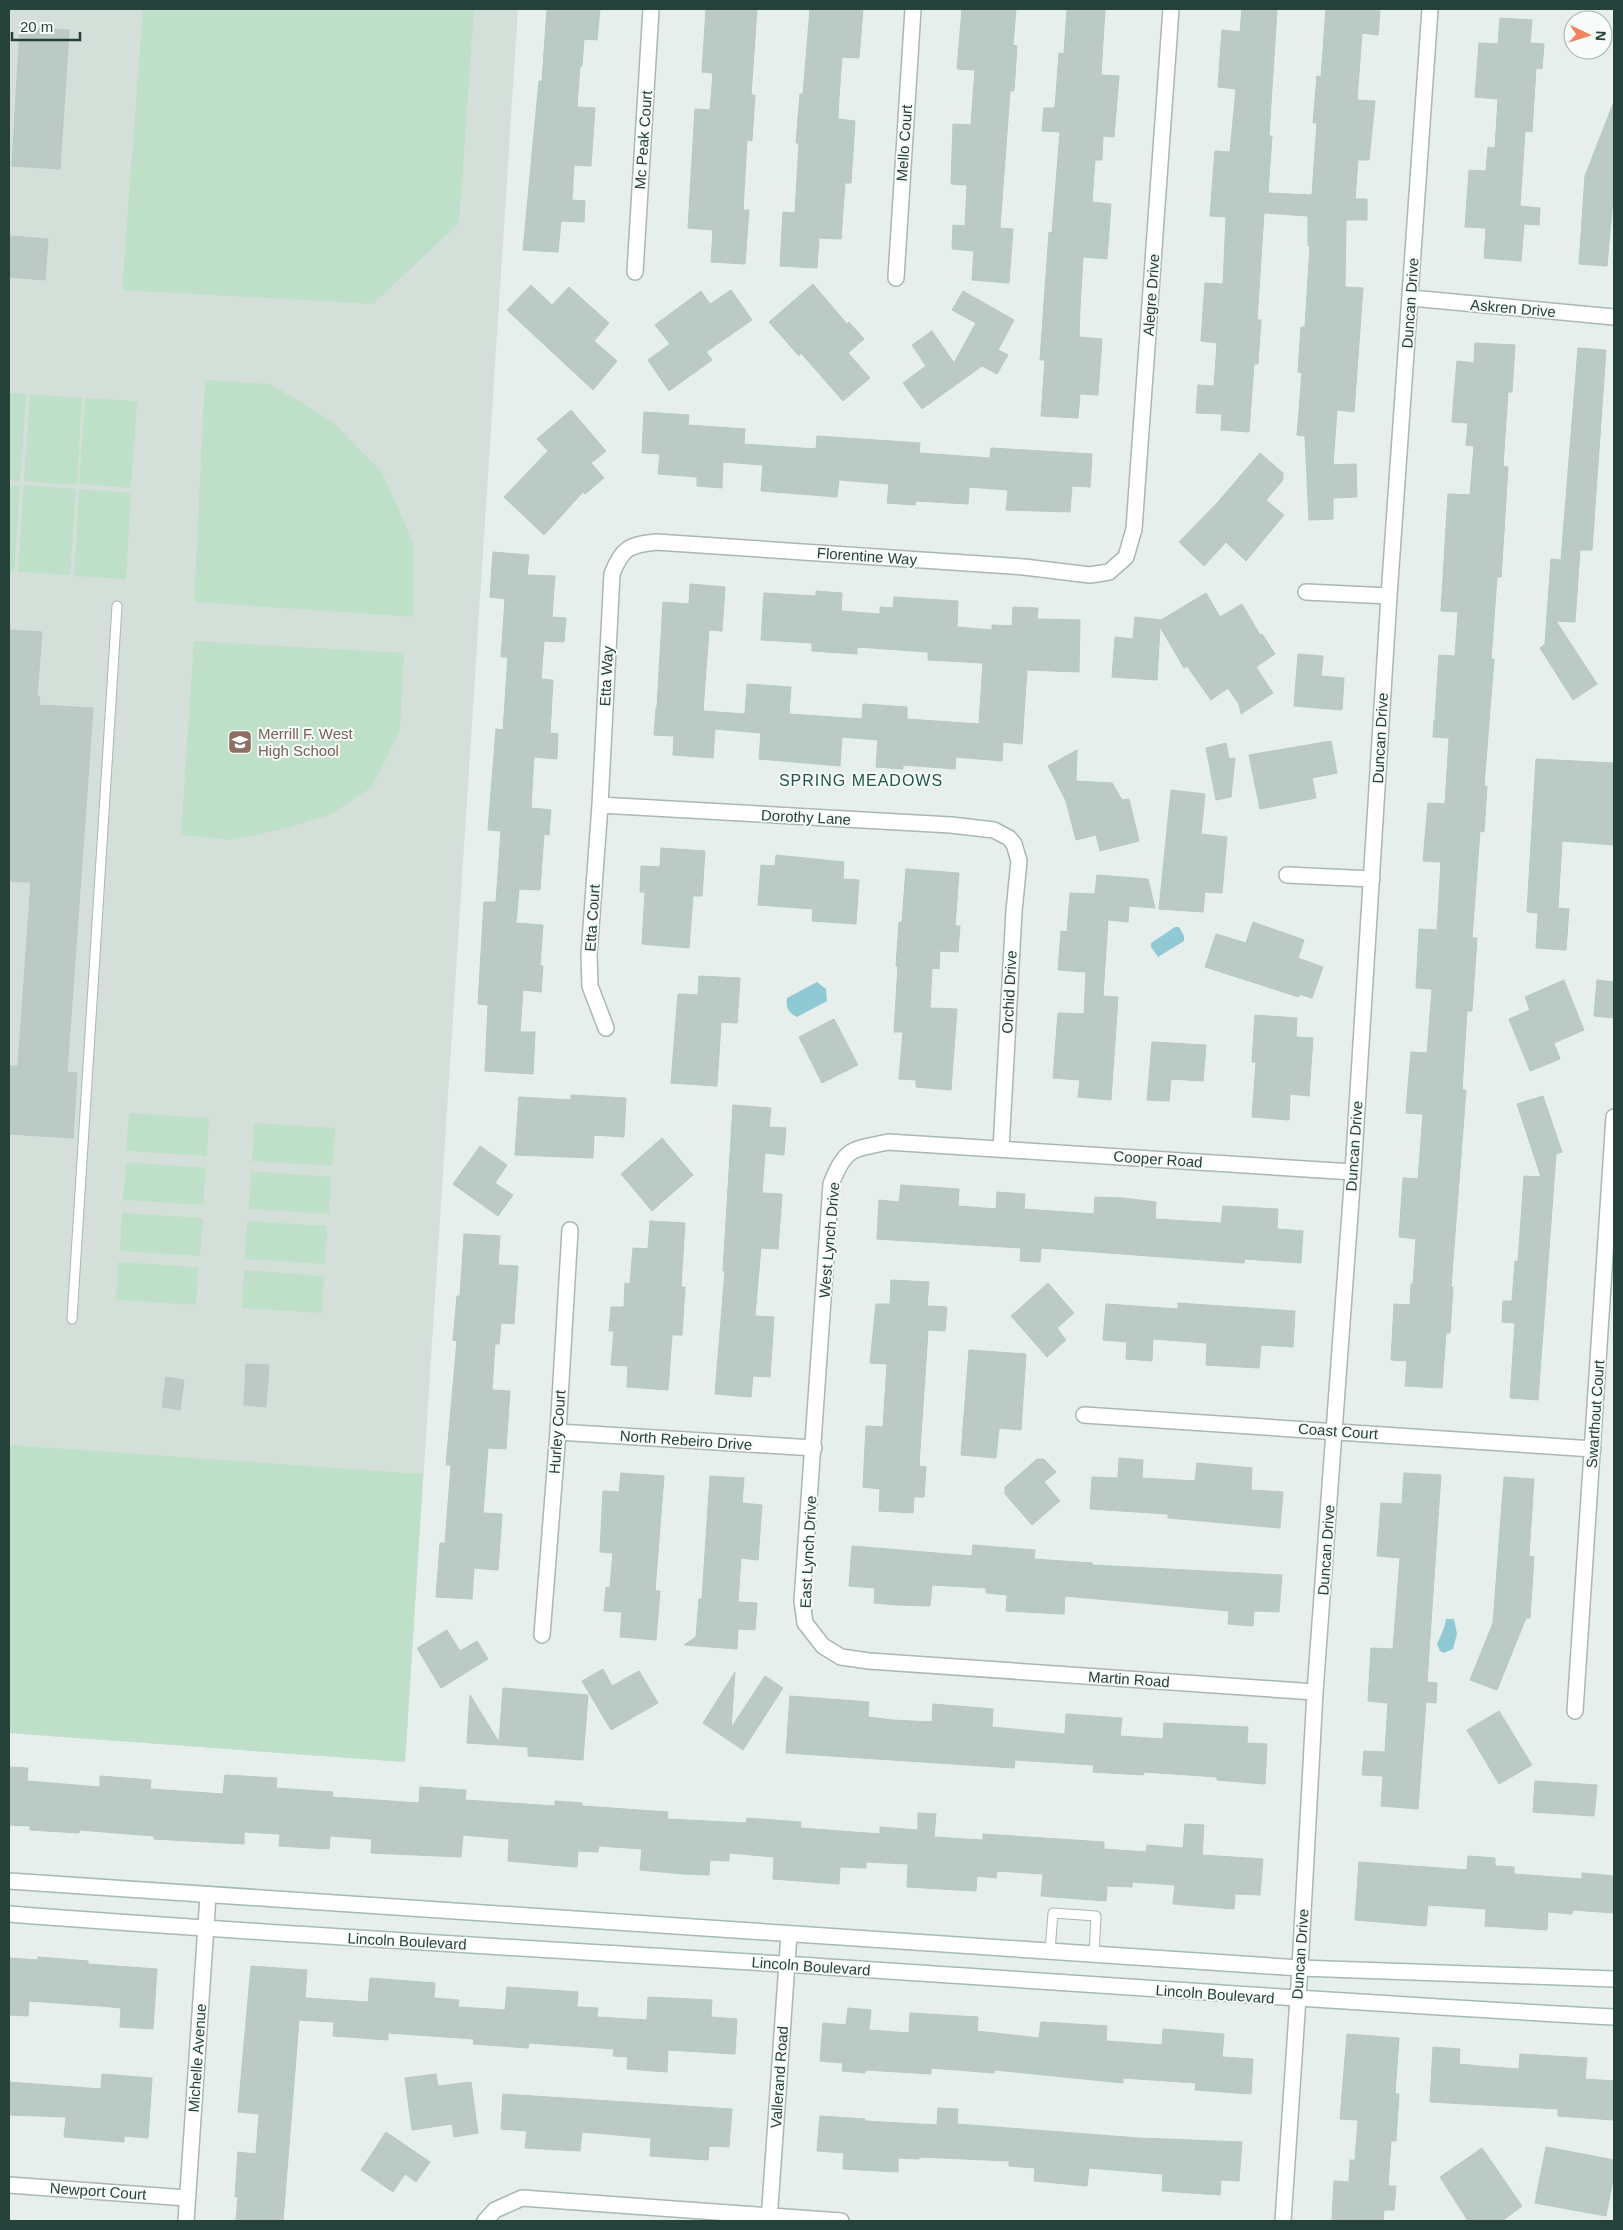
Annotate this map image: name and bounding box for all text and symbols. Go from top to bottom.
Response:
scale bar [12,10,80,42]
north arrow [1563,10,1613,60]
text: 20 m [20,18,53,35]
text: N [1593,30,1609,42]
street label: Mc Peak Court [631,89,655,190]
street label: Mello Court [893,103,915,182]
street label: Alegre Drive [1140,253,1162,337]
street label: Duncan Drive [1398,257,1422,349]
street label: Askren Drive [1469,296,1557,320]
street label: Florentine Way [816,544,918,568]
street label: Etta Way [596,645,616,707]
street label: Duncan Drive [1369,692,1391,784]
place label: Merrill F. West High School [258,725,354,759]
school or university icon: Merrill F. West High School [227,729,253,755]
district label: SPRING MEADOWS [779,772,943,789]
street label: Dorothy Lane [761,806,851,828]
street label: Etta Court [581,883,603,952]
street label: Orchid Drive [998,950,1020,1034]
street label: Duncan Drive [1342,1100,1366,1192]
street label: Cooper Road [1113,1147,1203,1171]
street label: West Lynch Drive [815,1181,843,1299]
street label: Swarthout Court [1583,1359,1607,1469]
street label: Hurley Court [546,1389,568,1475]
street label: Coast Court [1297,1420,1379,1442]
street label: North Rebeiro Drive [619,1427,753,1453]
street label: East Lynch Drive [797,1495,819,1609]
street label: Duncan Drive [1314,1504,1338,1596]
street label: Martin Road [1088,1668,1170,1690]
street label: Duncan Drive [1288,1908,1312,2000]
street label: Lincoln Boulevard [347,1929,467,1953]
street label: Lincoln Boulevard [751,1953,871,1979]
street label: Lincoln Boulevard [1155,1981,1275,2007]
street label: Michelle Avenue [185,2003,209,2113]
street label: Vallerand Road [767,2025,791,2129]
street label: Newport Court [49,2179,148,2203]

